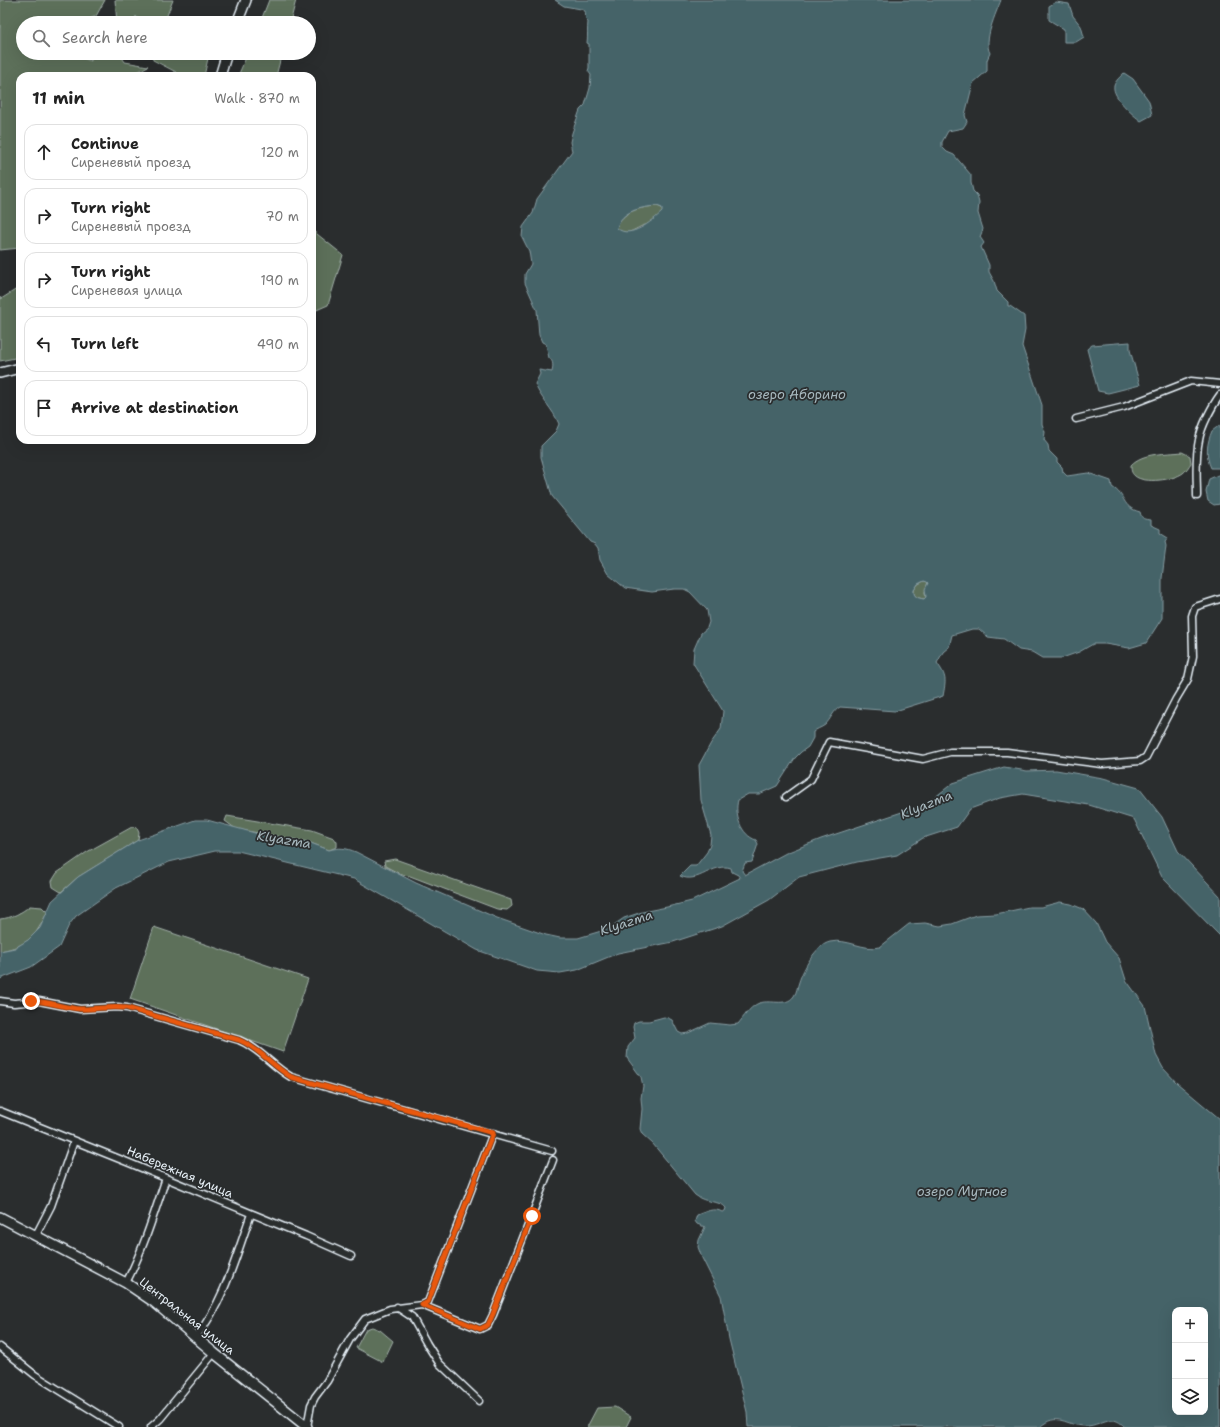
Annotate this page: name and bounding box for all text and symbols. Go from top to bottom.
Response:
search box [16,16,316,60]
icon: search [30,27,52,49]
text: Search here [62,28,148,48]
text: 11 min [32,87,85,109]
text: Walk · 870 m [214,90,300,107]
text: Continue [71,134,139,154]
icon: ahead [33,141,55,163]
text: 120 m [261,144,299,161]
text: Сиреневый проезд [71,154,191,171]
text: Turn right [71,198,151,218]
icon: right [33,205,55,227]
text: 70 m [265,208,299,225]
text: Сиреневый проезд [71,218,191,235]
text: Turn right [71,262,151,282]
icon: right [33,269,55,291]
text: 190 m [260,272,299,289]
text: Сиреневая улица [71,282,182,299]
icon: left [33,333,55,355]
text: Turn left [71,334,139,354]
text: 490 m [257,336,299,353]
water label: озеро Аборино [748,386,846,403]
icon: arrive [33,397,55,419]
text: Arrive at destination [71,398,239,418]
water label: Klyazma [898,786,955,823]
water label: Klyazma [256,827,312,852]
water label: Klyazma [597,906,655,939]
route end [22,992,40,1010]
street label: Набережная улица [124,1142,236,1202]
water label: озеро Мутное [917,1183,1007,1200]
route start [523,1207,541,1225]
street label: Центральная улица [136,1274,238,1359]
map controls [1172,1307,1208,1415]
button: + [1172,1307,1208,1343]
button: − [1172,1343,1208,1379]
button: layers [1172,1379,1208,1415]

